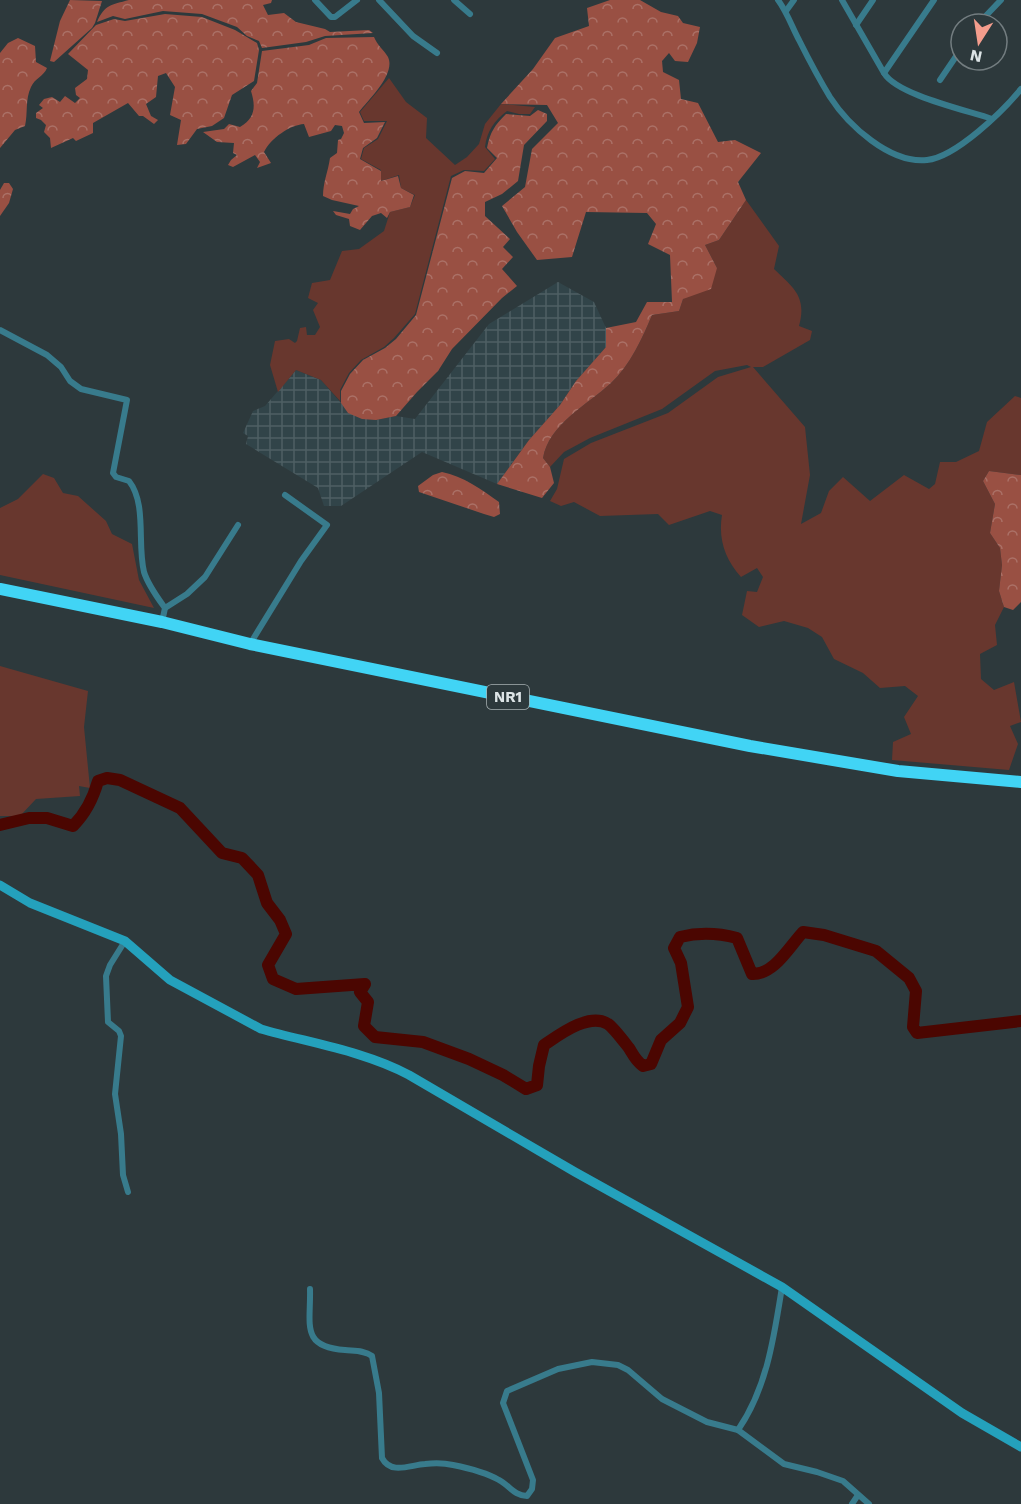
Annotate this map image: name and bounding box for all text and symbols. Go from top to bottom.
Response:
north arrow [949,12,1009,72]
text: N [968,46,984,67]
road number: NR1 [487,685,529,709]

